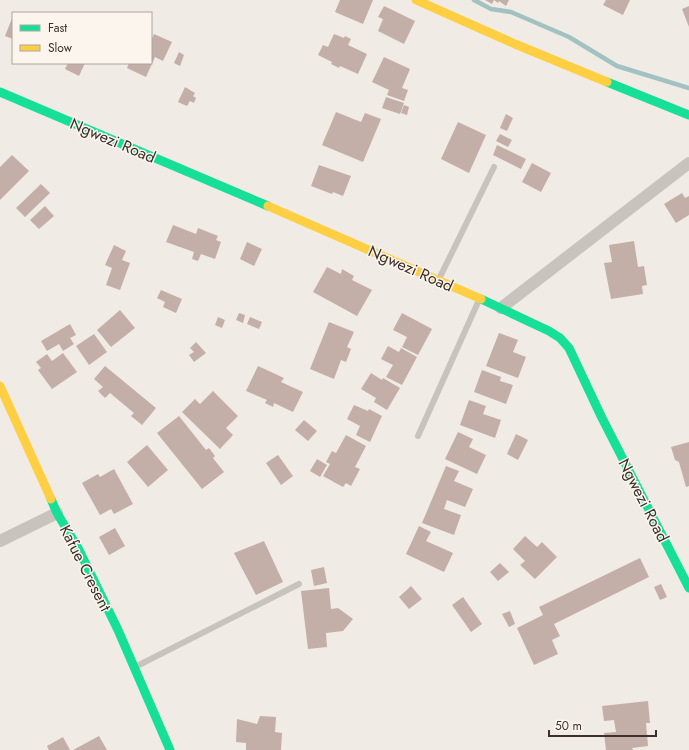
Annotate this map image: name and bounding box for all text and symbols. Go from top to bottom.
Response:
legend [12,12,152,64]
text: Fast [48,19,67,37]
text: Slow [48,39,73,57]
street label: Ngwezi Road [66,112,159,169]
street label: Ngwezi Road [365,239,457,297]
street label: Ngwezi Road [613,454,674,546]
street label: Kafue Cresent [54,521,117,616]
scale bar [549,712,656,738]
text: 50 m [555,717,582,735]

